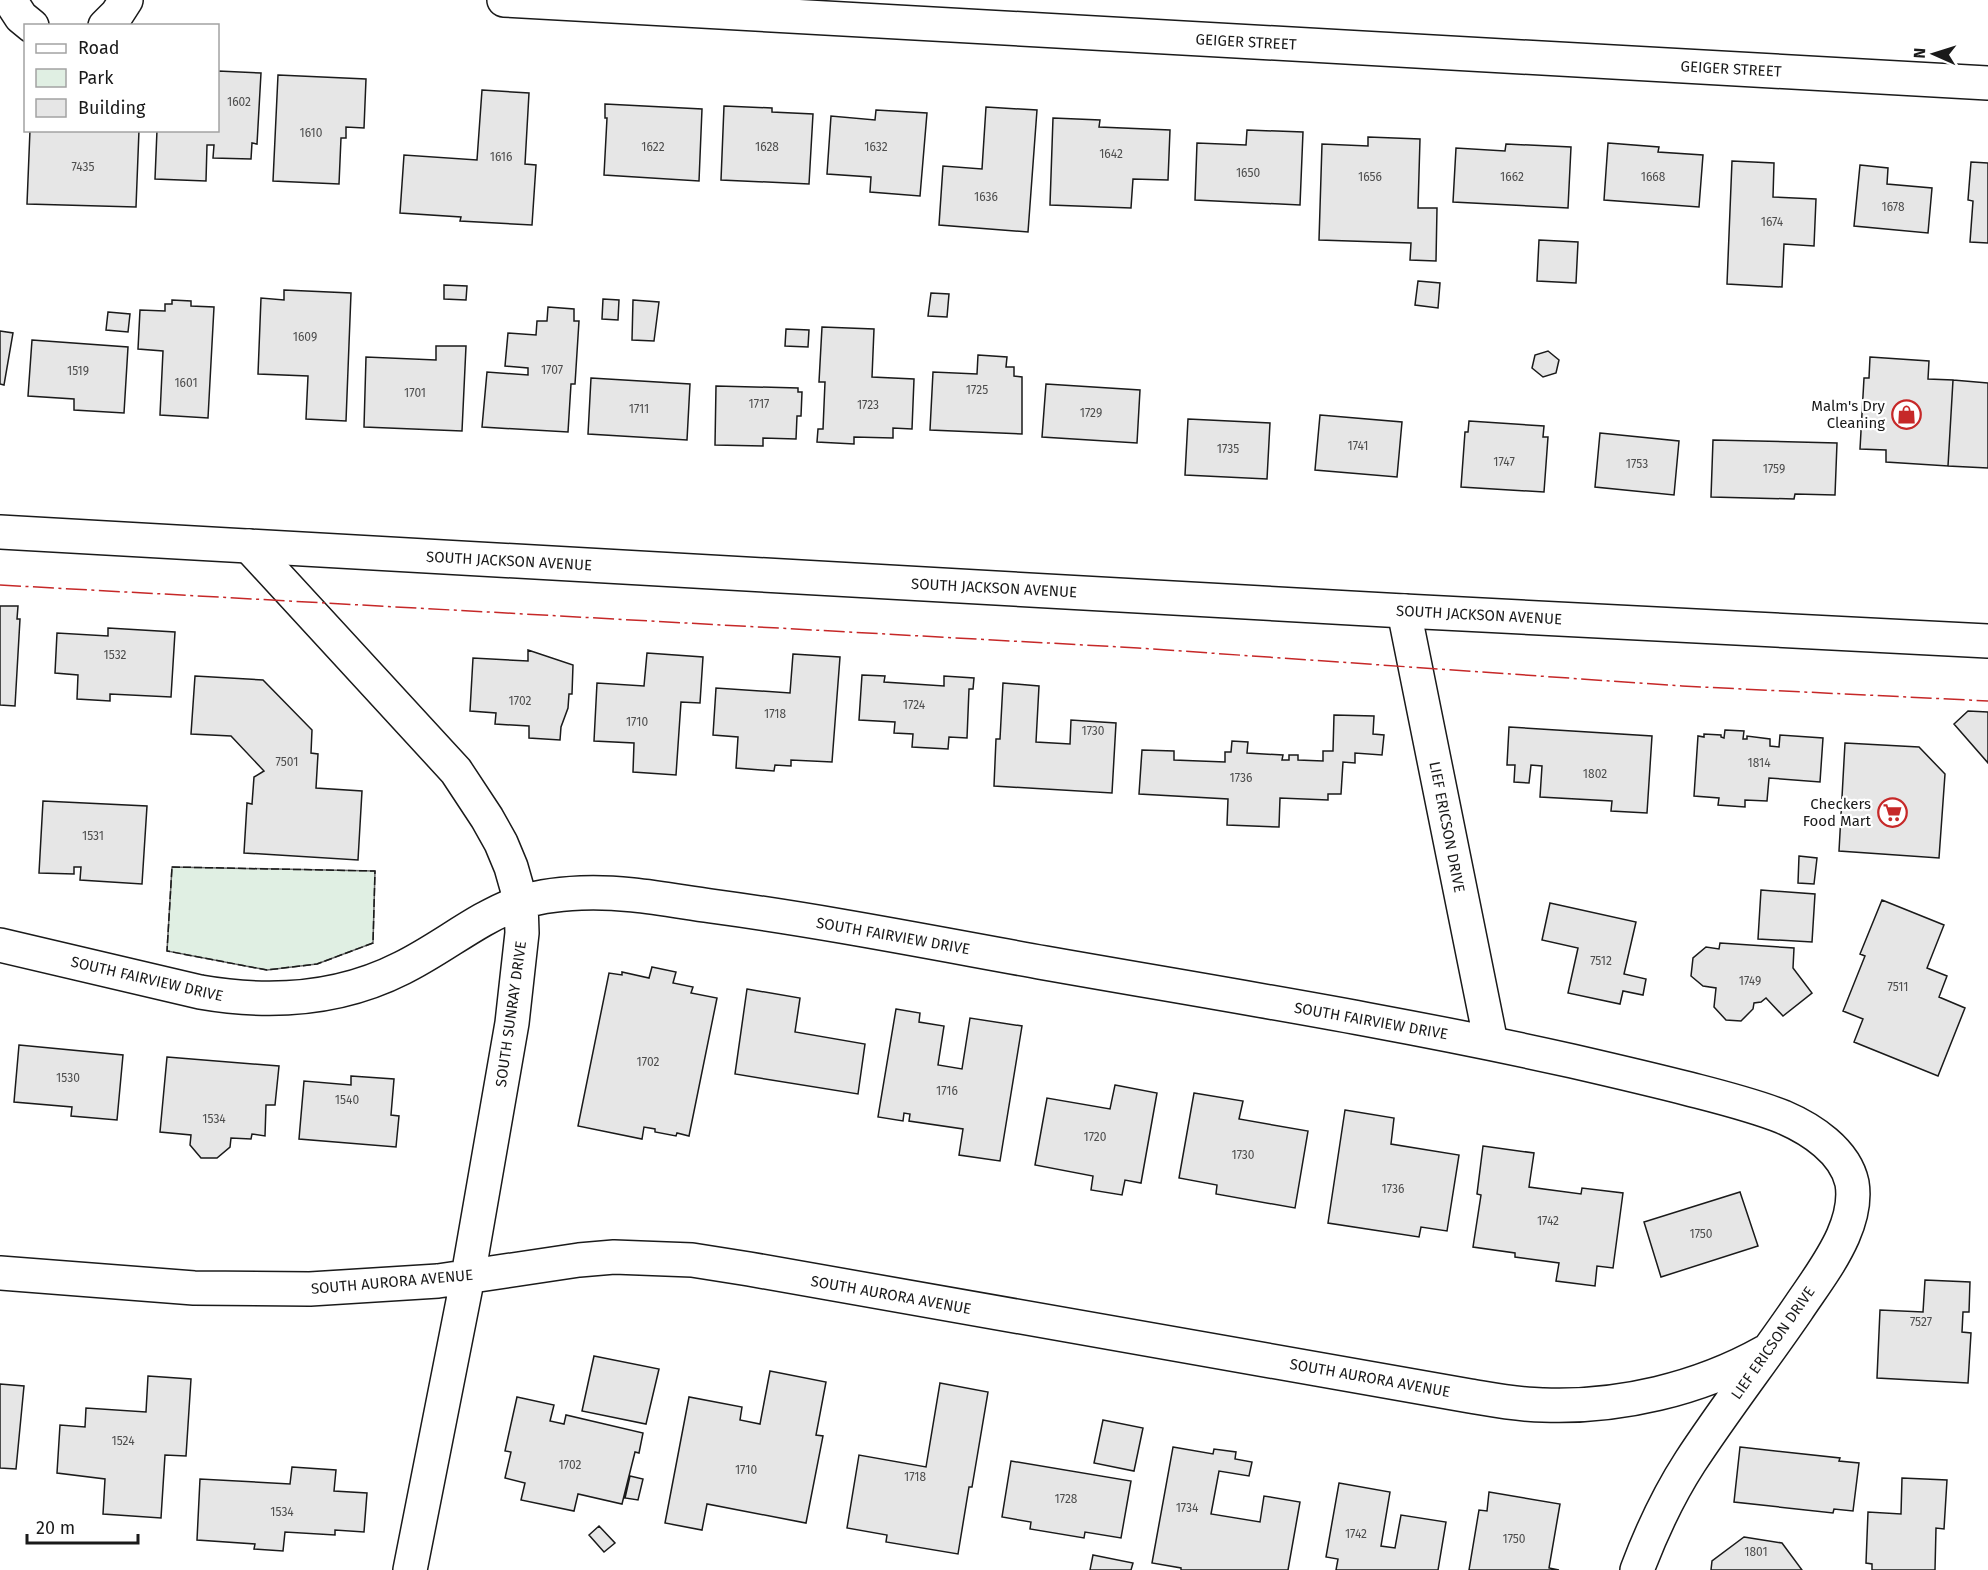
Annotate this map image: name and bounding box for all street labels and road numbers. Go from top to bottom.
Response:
street label: GEIGER STREET [1195,30,1297,54]
street label: GEIGER STREET [1680,57,1782,81]
street label: SOUTH JACKSON AVENUE [426,548,592,574]
street label: SOUTH JACKSON AVENUE [911,575,1077,601]
street label: SOUTH JACKSON AVENUE [1396,602,1562,628]
street label: LIEF ERICSON DRIVE [1425,760,1469,894]
street label: SOUTH FAIRVIEW DRIVE [815,914,971,958]
street label: SOUTH SUNRAY DRIVE [492,940,530,1088]
street label: SOUTH FAIRVIEW DRIVE [69,953,225,1005]
street label: SOUTH FAIRVIEW DRIVE [1293,999,1449,1043]
street label: SOUTH AURORA AVENUE [310,1266,474,1298]
street label: SOUTH AURORA AVENUE [809,1272,973,1318]
street label: LIEF ERICSON DRIVE [1727,1283,1819,1403]
street label: SOUTH AURORA AVENUE [1288,1355,1452,1401]

